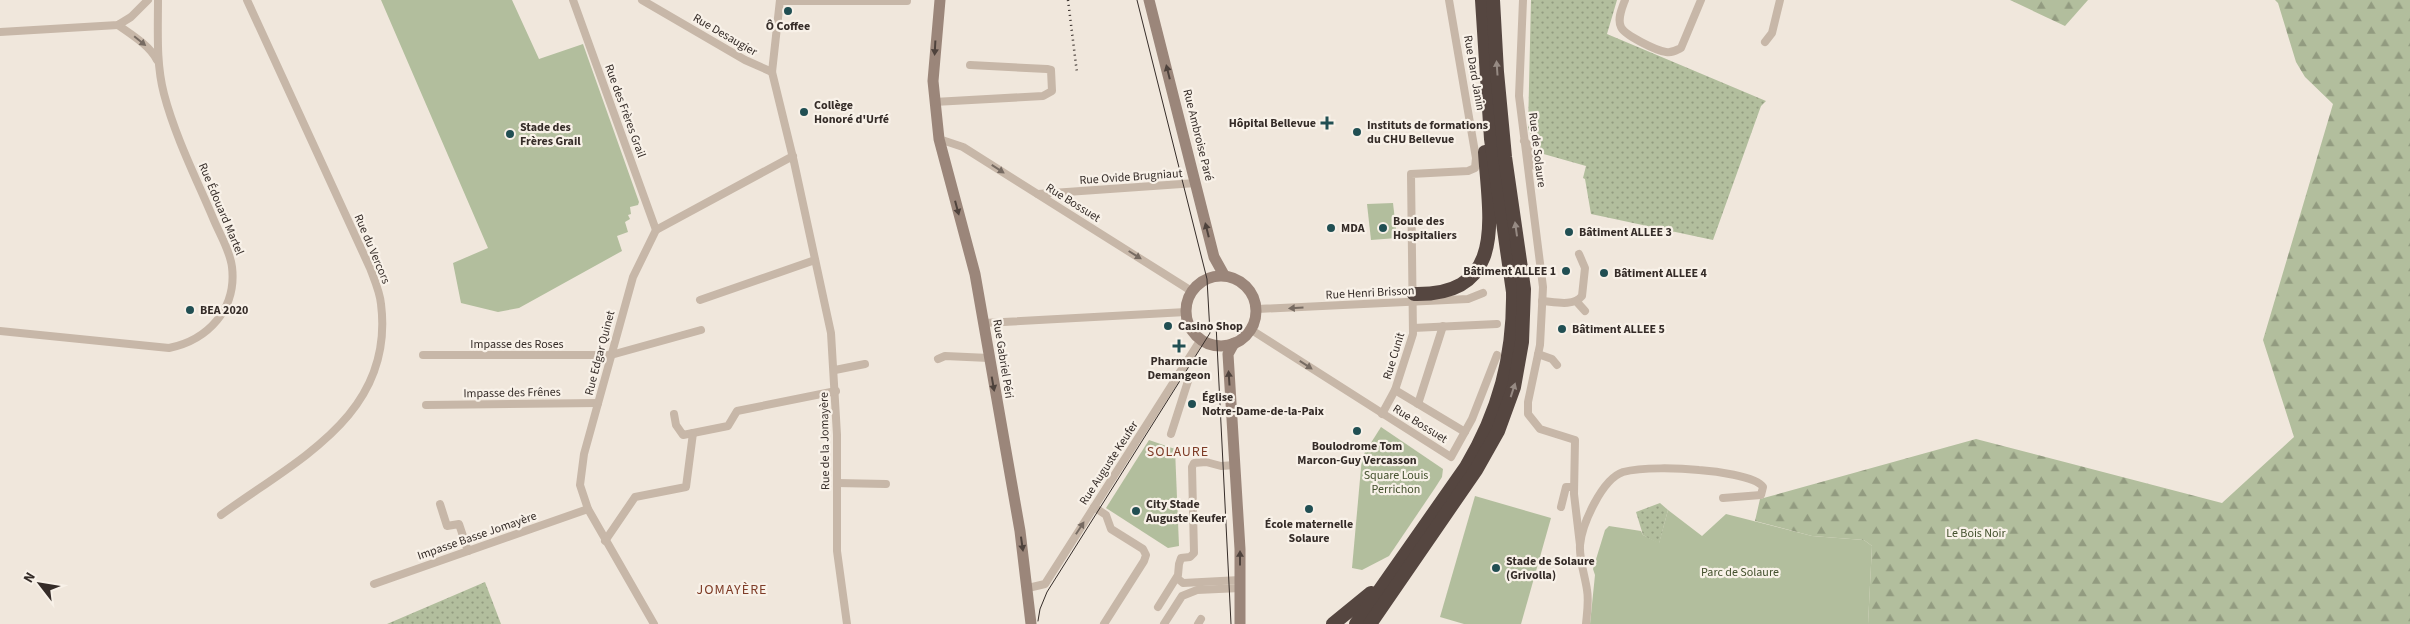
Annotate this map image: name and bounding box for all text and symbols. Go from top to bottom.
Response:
marker: Ô Coffee [782,5,794,17]
street label: Rue Desaugier [690,10,761,61]
place label: Ô Coffee [766,18,810,35]
street label: Rue Dard Janin [1459,34,1489,112]
one-way arrow [133,36,146,47]
one-way arrow [931,41,939,57]
one-way arrow [1493,60,1501,76]
street label: Rue des Frères Grail [600,62,650,160]
one-way arrow [1164,65,1172,80]
street label: Rue Ambroise Paré [1178,87,1218,183]
place label: Collège Honoré d'Urfé [814,97,889,128]
marker: Collège Honoré d'Urfé [798,106,810,118]
street label: Rue de Solaure [1524,112,1550,188]
place label: Hôpital Bellevue [1229,115,1316,132]
marker: Hôpital Bellevue [1320,116,1334,130]
place label: Instituts de formations du CHU Bellevue [1367,117,1488,148]
place label: Stade des Frères Grail [520,119,581,150]
marker: Instituts de formations du CHU Bellevue [1351,126,1363,138]
marker: Stade des Frères Grail [504,128,516,140]
street label: Rue Édouard Martel [194,160,248,258]
one-way arrow [991,164,1004,173]
street label: Rue Ovide Brugniaut [1079,165,1183,189]
street label: Rue Bossuet [1042,179,1104,227]
one-way arrow [953,201,961,216]
street label: Rue du Vercors [350,212,394,286]
place label: Boule des Hospitaliers [1393,213,1457,244]
place label: MDA [1341,220,1365,237]
one-way arrow [1511,221,1519,237]
one-way arrow [1203,222,1211,237]
marker: MDA [1325,222,1337,234]
marker: Boule des Hospitaliers [1377,222,1389,234]
place label: Bâtiment ALLEE 3 [1579,224,1672,241]
marker: Bâtiment ALLEE 3 [1563,226,1575,238]
one-way arrow [1128,251,1142,260]
place label: Bâtiment ALLEE 1 [1463,263,1556,280]
marker: Bâtiment ALLEE 1 [1560,265,1572,277]
place label: Bâtiment ALLEE 4 [1614,265,1707,282]
marker: Bâtiment ALLEE 4 [1598,267,1610,279]
street label: Rue Henri Brisson [1325,282,1415,304]
place label: BEA 2020 [200,302,248,319]
marker: BEA 2020 [184,304,196,316]
one-way arrow [1287,304,1303,312]
street label: Rue Edgar Quinet [581,309,619,397]
street label: Rue Gabriel Péri [988,318,1018,400]
place label: Casino Shop [1178,318,1243,335]
marker: Casino Shop [1162,320,1174,332]
place label: Bâtiment ALLEE 5 [1572,321,1665,338]
marker: Bâtiment ALLEE 5 [1556,323,1568,335]
street label: Rue Cunit [1379,330,1409,382]
street label: Impasse des Roses [470,336,564,353]
marker: Pharmacie Demangeon [1173,340,1185,352]
place label: Pharmacie Demangeon [1147,353,1211,384]
one-way arrow [1299,361,1313,370]
one-way arrow [1225,370,1233,386]
one-way arrow [990,377,998,393]
one-way arrow [1509,382,1517,397]
street label: Impasse des Frênes [463,384,561,402]
place label: Église Notre-Dame-de-la-Paix [1202,389,1324,420]
street label: Rue de la Jomayère [816,392,834,490]
marker: Église Notre-Dame-de-la-Paix [1186,398,1198,410]
street label: Rue Bossuet [1389,400,1451,448]
street label: Rue Auguste Keufer [1075,417,1143,508]
marker: Boulodrome Tom Marcon-Guy Vercasson [1351,425,1363,437]
place label: Boulodrome Tom Marcon-Guy Vercasson [1297,438,1417,469]
district label: SOLAURE [1147,442,1209,462]
park label: Square Louis Perrichon [1364,467,1428,498]
place label: City Stade Auguste Keufer [1145,496,1226,527]
marker: École maternelle Solaure [1303,503,1315,515]
marker: City Stade Auguste Keufer [1130,505,1142,517]
street label: Impasse Basse Jomayère [415,508,539,564]
place label: École maternelle Solaure [1265,516,1353,547]
one-way arrow [1076,521,1085,535]
park label: Le Bois Noir [1946,525,2007,542]
one-way arrow [1018,537,1026,553]
one-way arrow [1236,550,1244,566]
place label: Stade de Solaure (Grivolla) [1506,553,1595,584]
north arrow [15,559,65,609]
marker: Stade de Solaure (Grivolla) [1490,562,1502,574]
park label: Parc de Solaure [1701,564,1779,581]
text: N [19,569,41,587]
district label: JOMAYÈRE [697,580,767,600]

